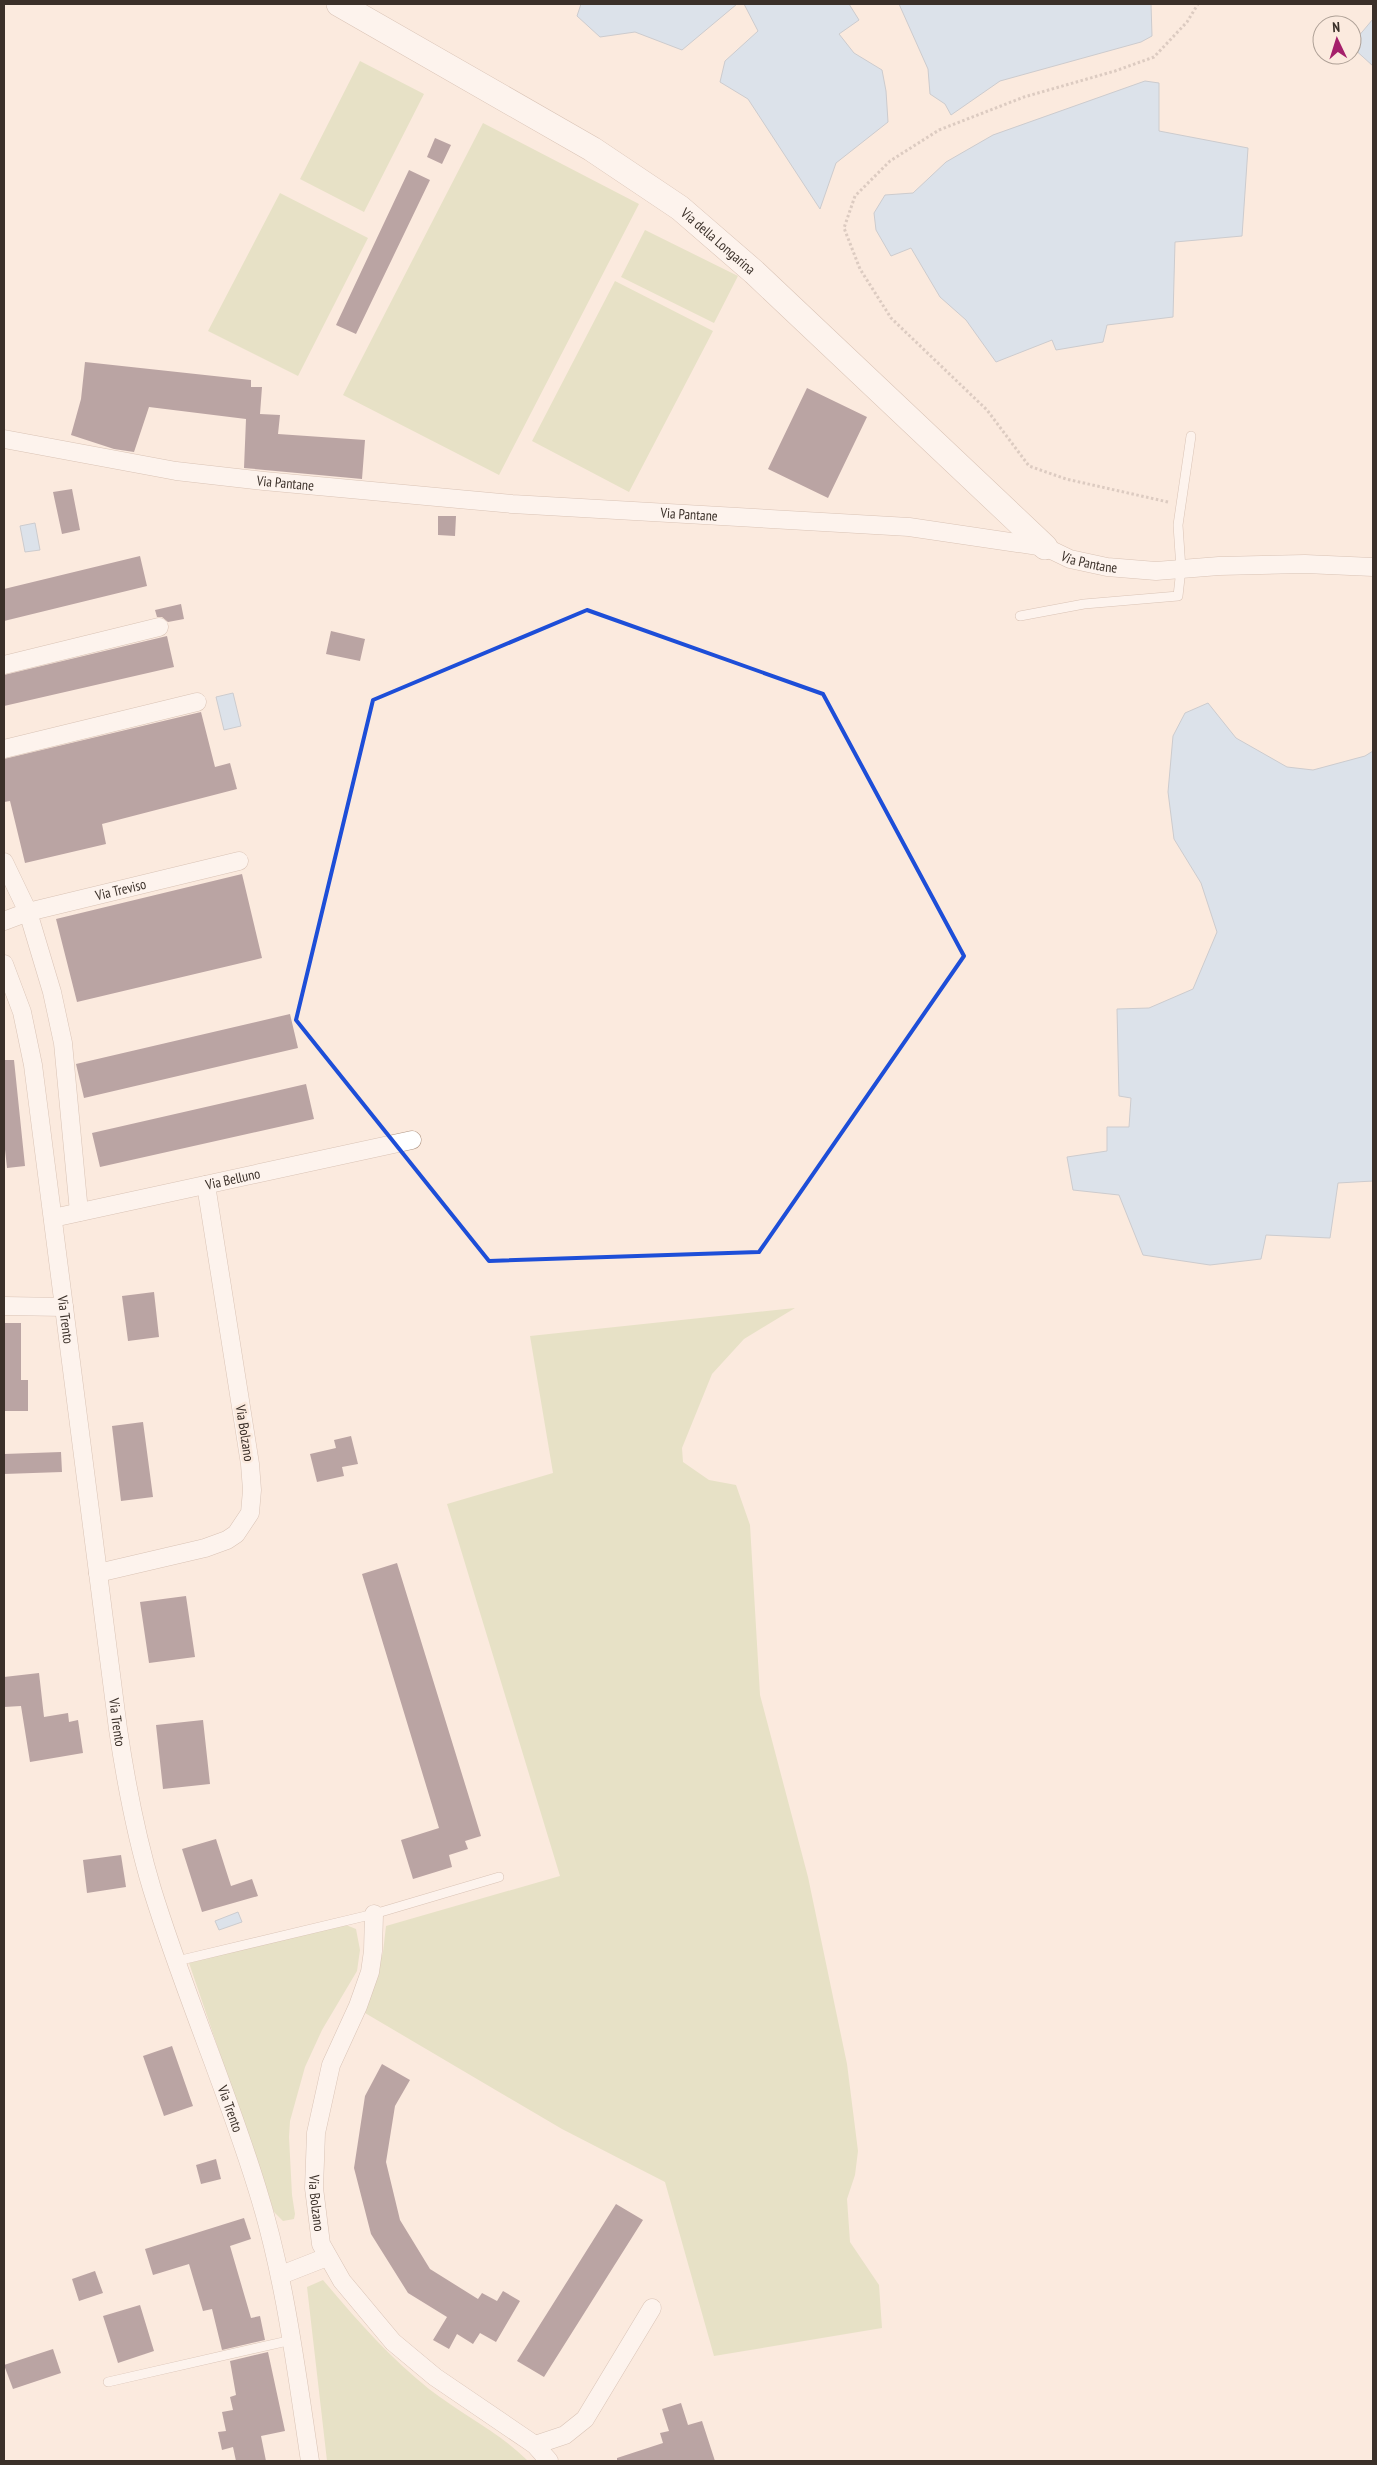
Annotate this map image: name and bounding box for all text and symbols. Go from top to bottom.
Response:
north arrow [1312,15,1362,65]
text: N [1332,18,1340,36]
street label: Via della Longarina [676,203,759,278]
street label: Via Pantane [255,471,315,495]
street label: Via Pantane [659,504,718,525]
street label: Via Pantane [1057,547,1118,577]
street label: Via Treviso [93,875,148,905]
street label: Via Belluno [203,1164,262,1194]
street label: Via Trento [53,1293,78,1345]
street label: Via Bolzano [232,1403,258,1462]
street label: Via Trento [105,1696,130,1748]
street label: Via Trento [213,2082,247,2135]
street label: Via Bolzano [305,2173,328,2232]

